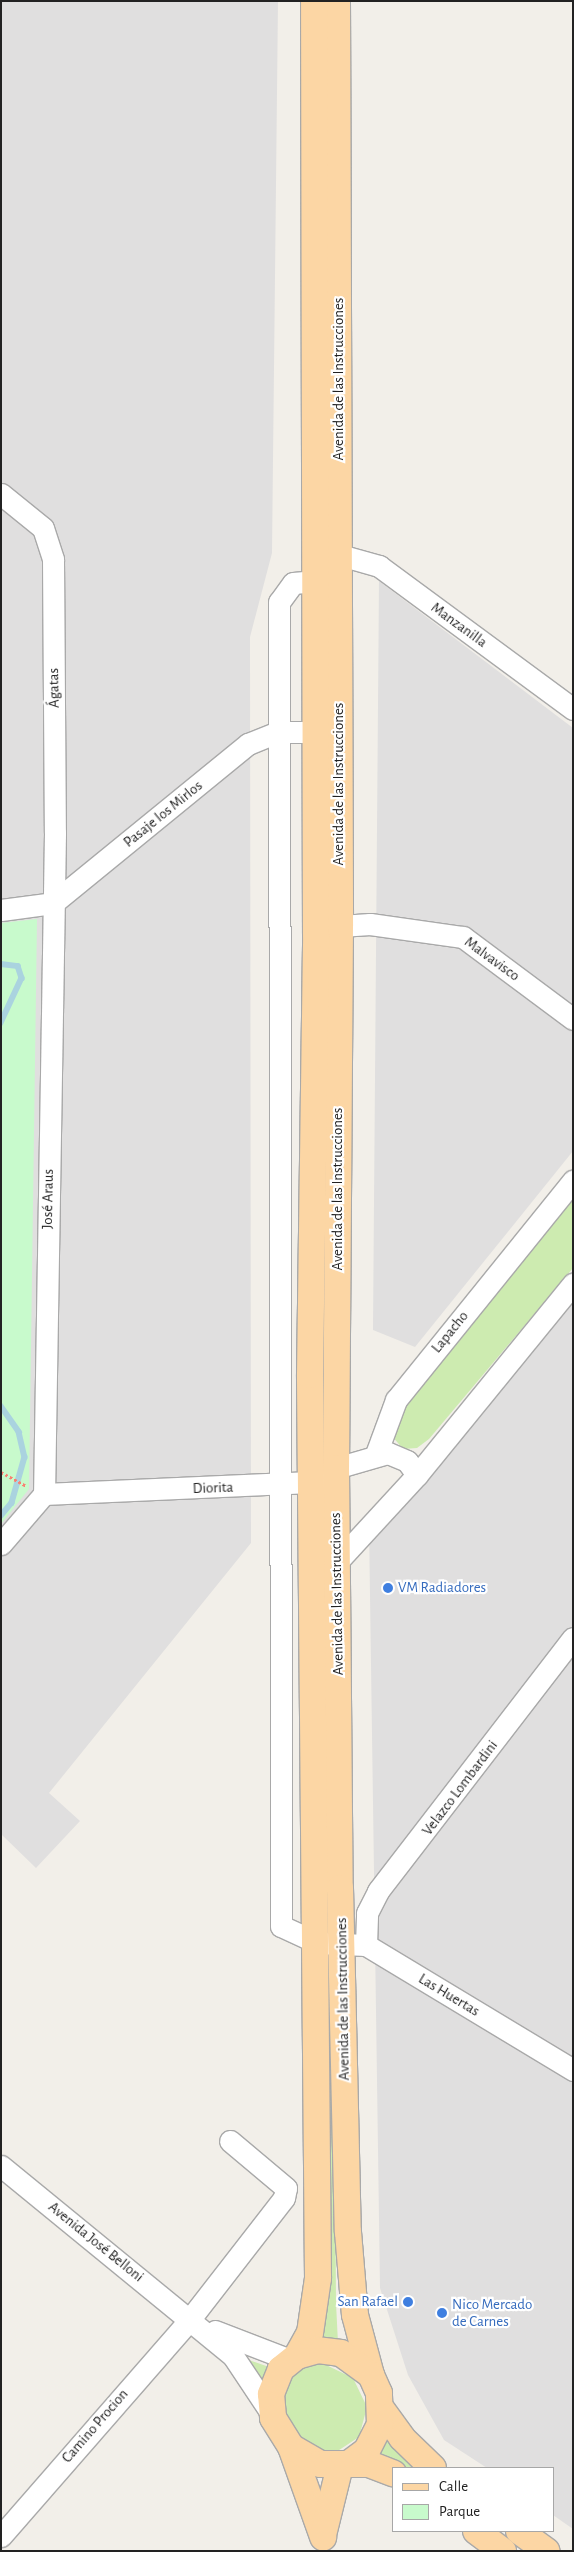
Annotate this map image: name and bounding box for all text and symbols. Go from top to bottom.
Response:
street label: Avenida de las Instrucciones [330,298,348,460]
street label: Manzanilla [427,599,491,651]
street label: Ágatas [45,668,63,708]
street label: Avenida de las Instrucciones [330,703,348,865]
street label: Pasaje los Mirlos [120,777,206,851]
street label: Malvavisco [461,933,523,985]
street label: Avenida de las Instrucciones [329,1108,347,1270]
street label: José Araus [38,1169,58,1229]
street label: Lapacho [428,1307,472,1357]
street label: Diorita [192,1478,234,1498]
street label: Avenida de las Instrucciones [327,1512,347,1676]
place label: VM Radiadores [398,1579,486,1597]
marker: VM Radiadores [382,1582,394,1594]
street label: Velazco Lombardini [418,1737,502,1839]
street label: Avenida de las Instrucciones [333,1917,353,2081]
street label: Las Huertas [415,1970,483,2020]
street label: Avenida José Belloni [45,2198,147,2286]
place label: San Rafael [337,2293,398,2311]
place label: Nico Mercado de Carnes [452,2295,532,2330]
marker: San Rafael [402,2296,414,2308]
marker: Nico Mercado de Carnes [436,2307,448,2319]
street label: Camino Procion [58,2385,132,2467]
legend [392,2467,554,2532]
text: Calle [439,2479,468,2494]
text: Parque [439,2504,480,2519]

